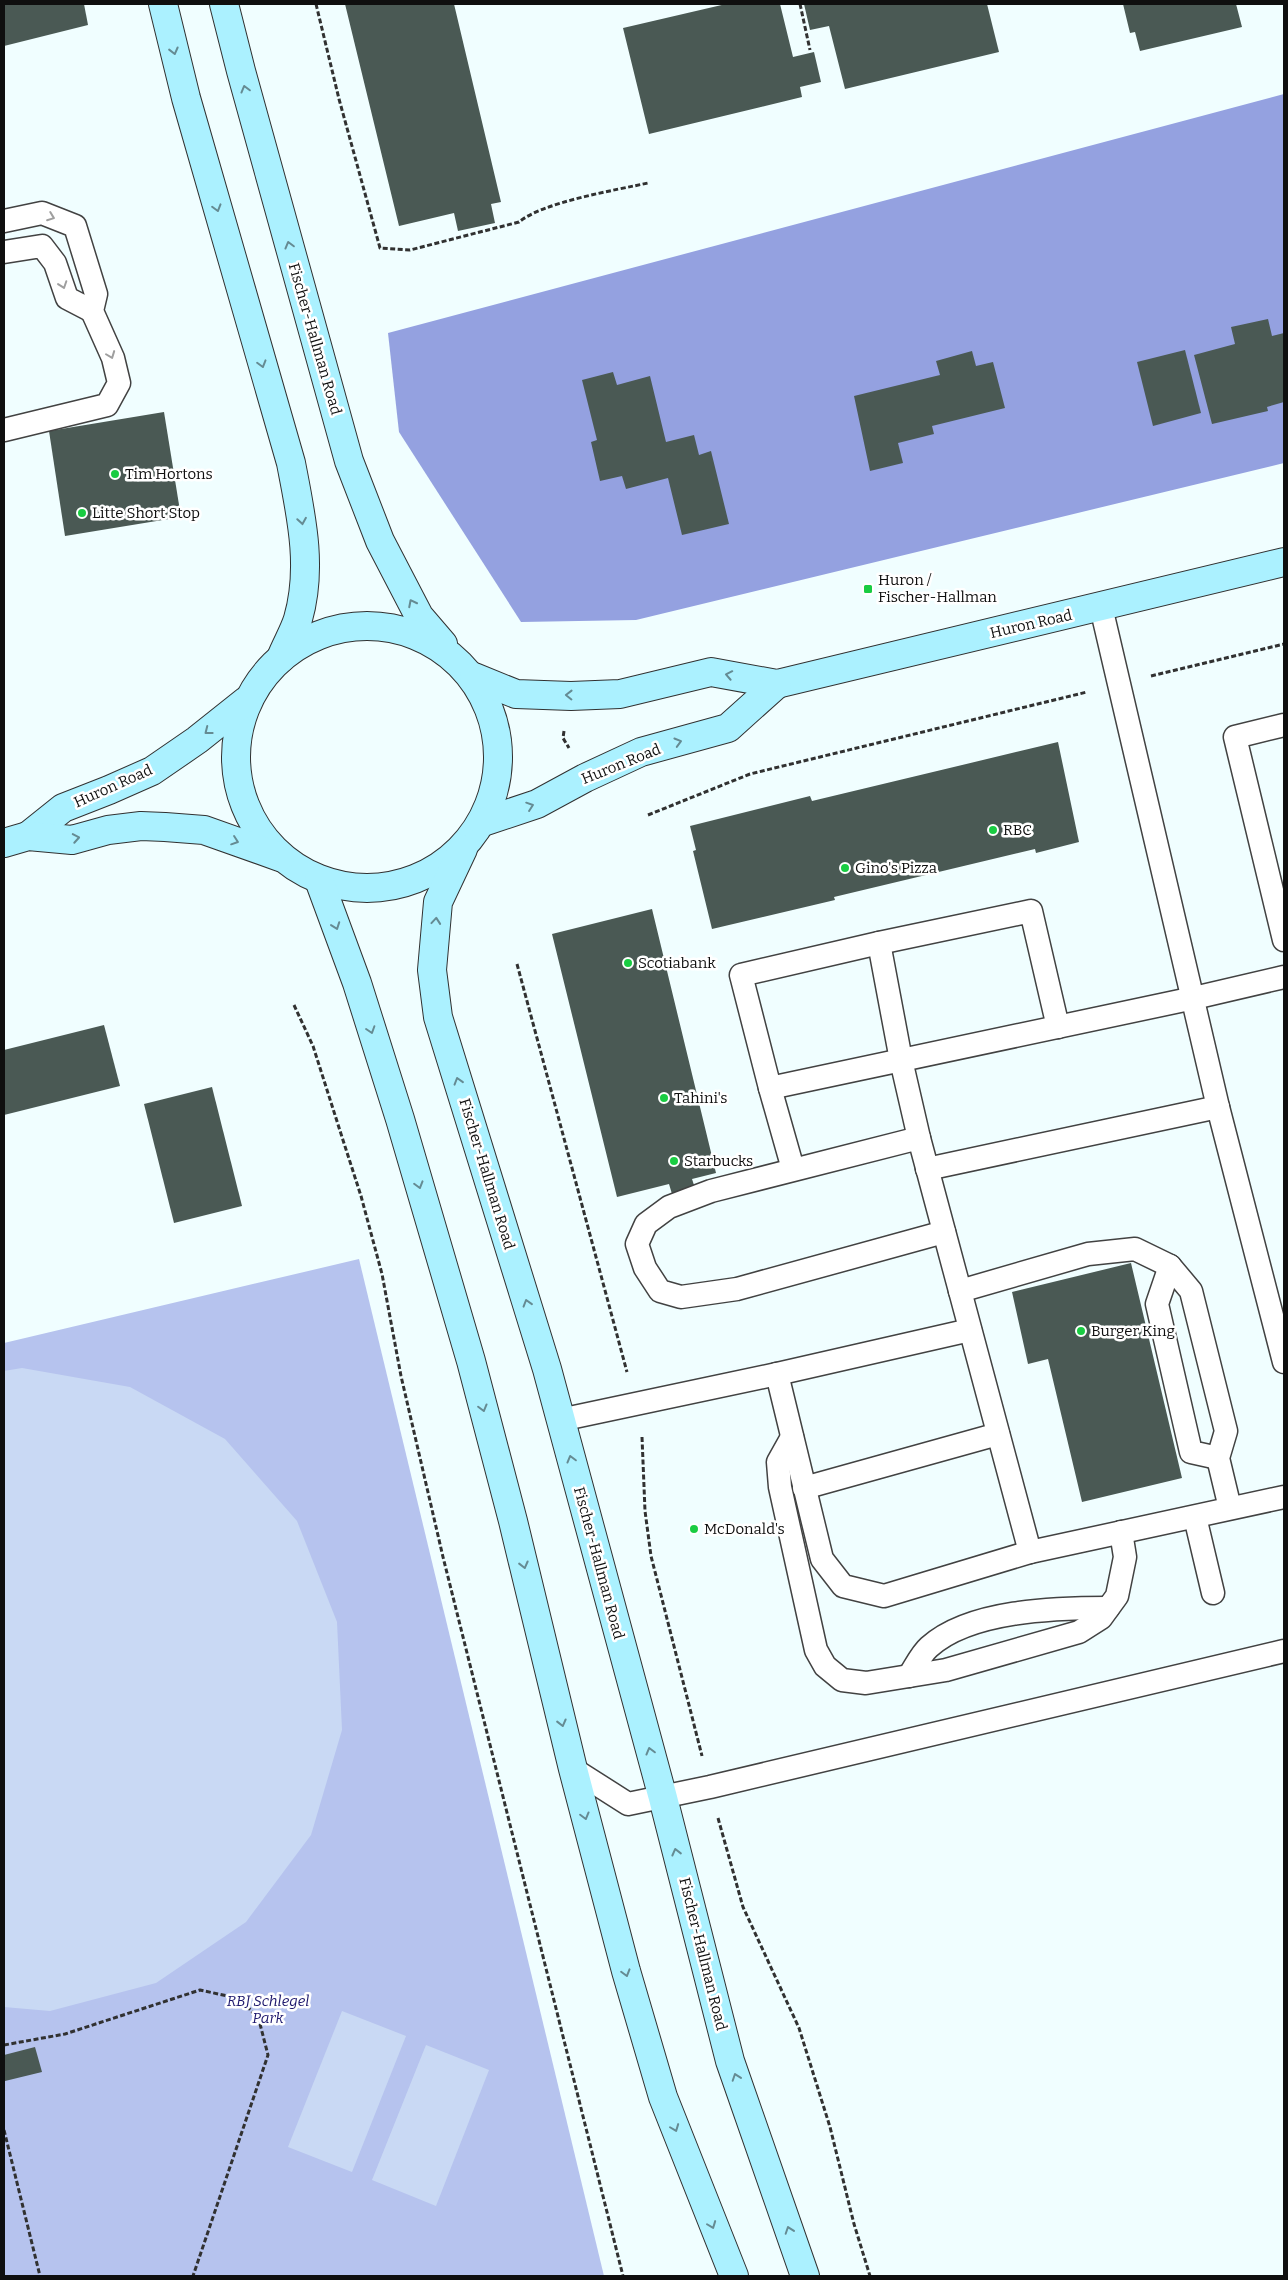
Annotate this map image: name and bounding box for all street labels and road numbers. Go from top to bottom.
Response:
street label: Fischer-Hallman Road [285,261,345,417]
street label: Huron Road [988,606,1074,642]
street label: Huron Road [579,740,663,788]
street label: Huron Road [71,761,155,811]
street label: Fischer-Hallman Road [455,1096,519,1252]
street label: Fischer-Hallman Road [570,1485,628,1641]
street label: Fischer-Hallman Road [675,1876,731,2032]

